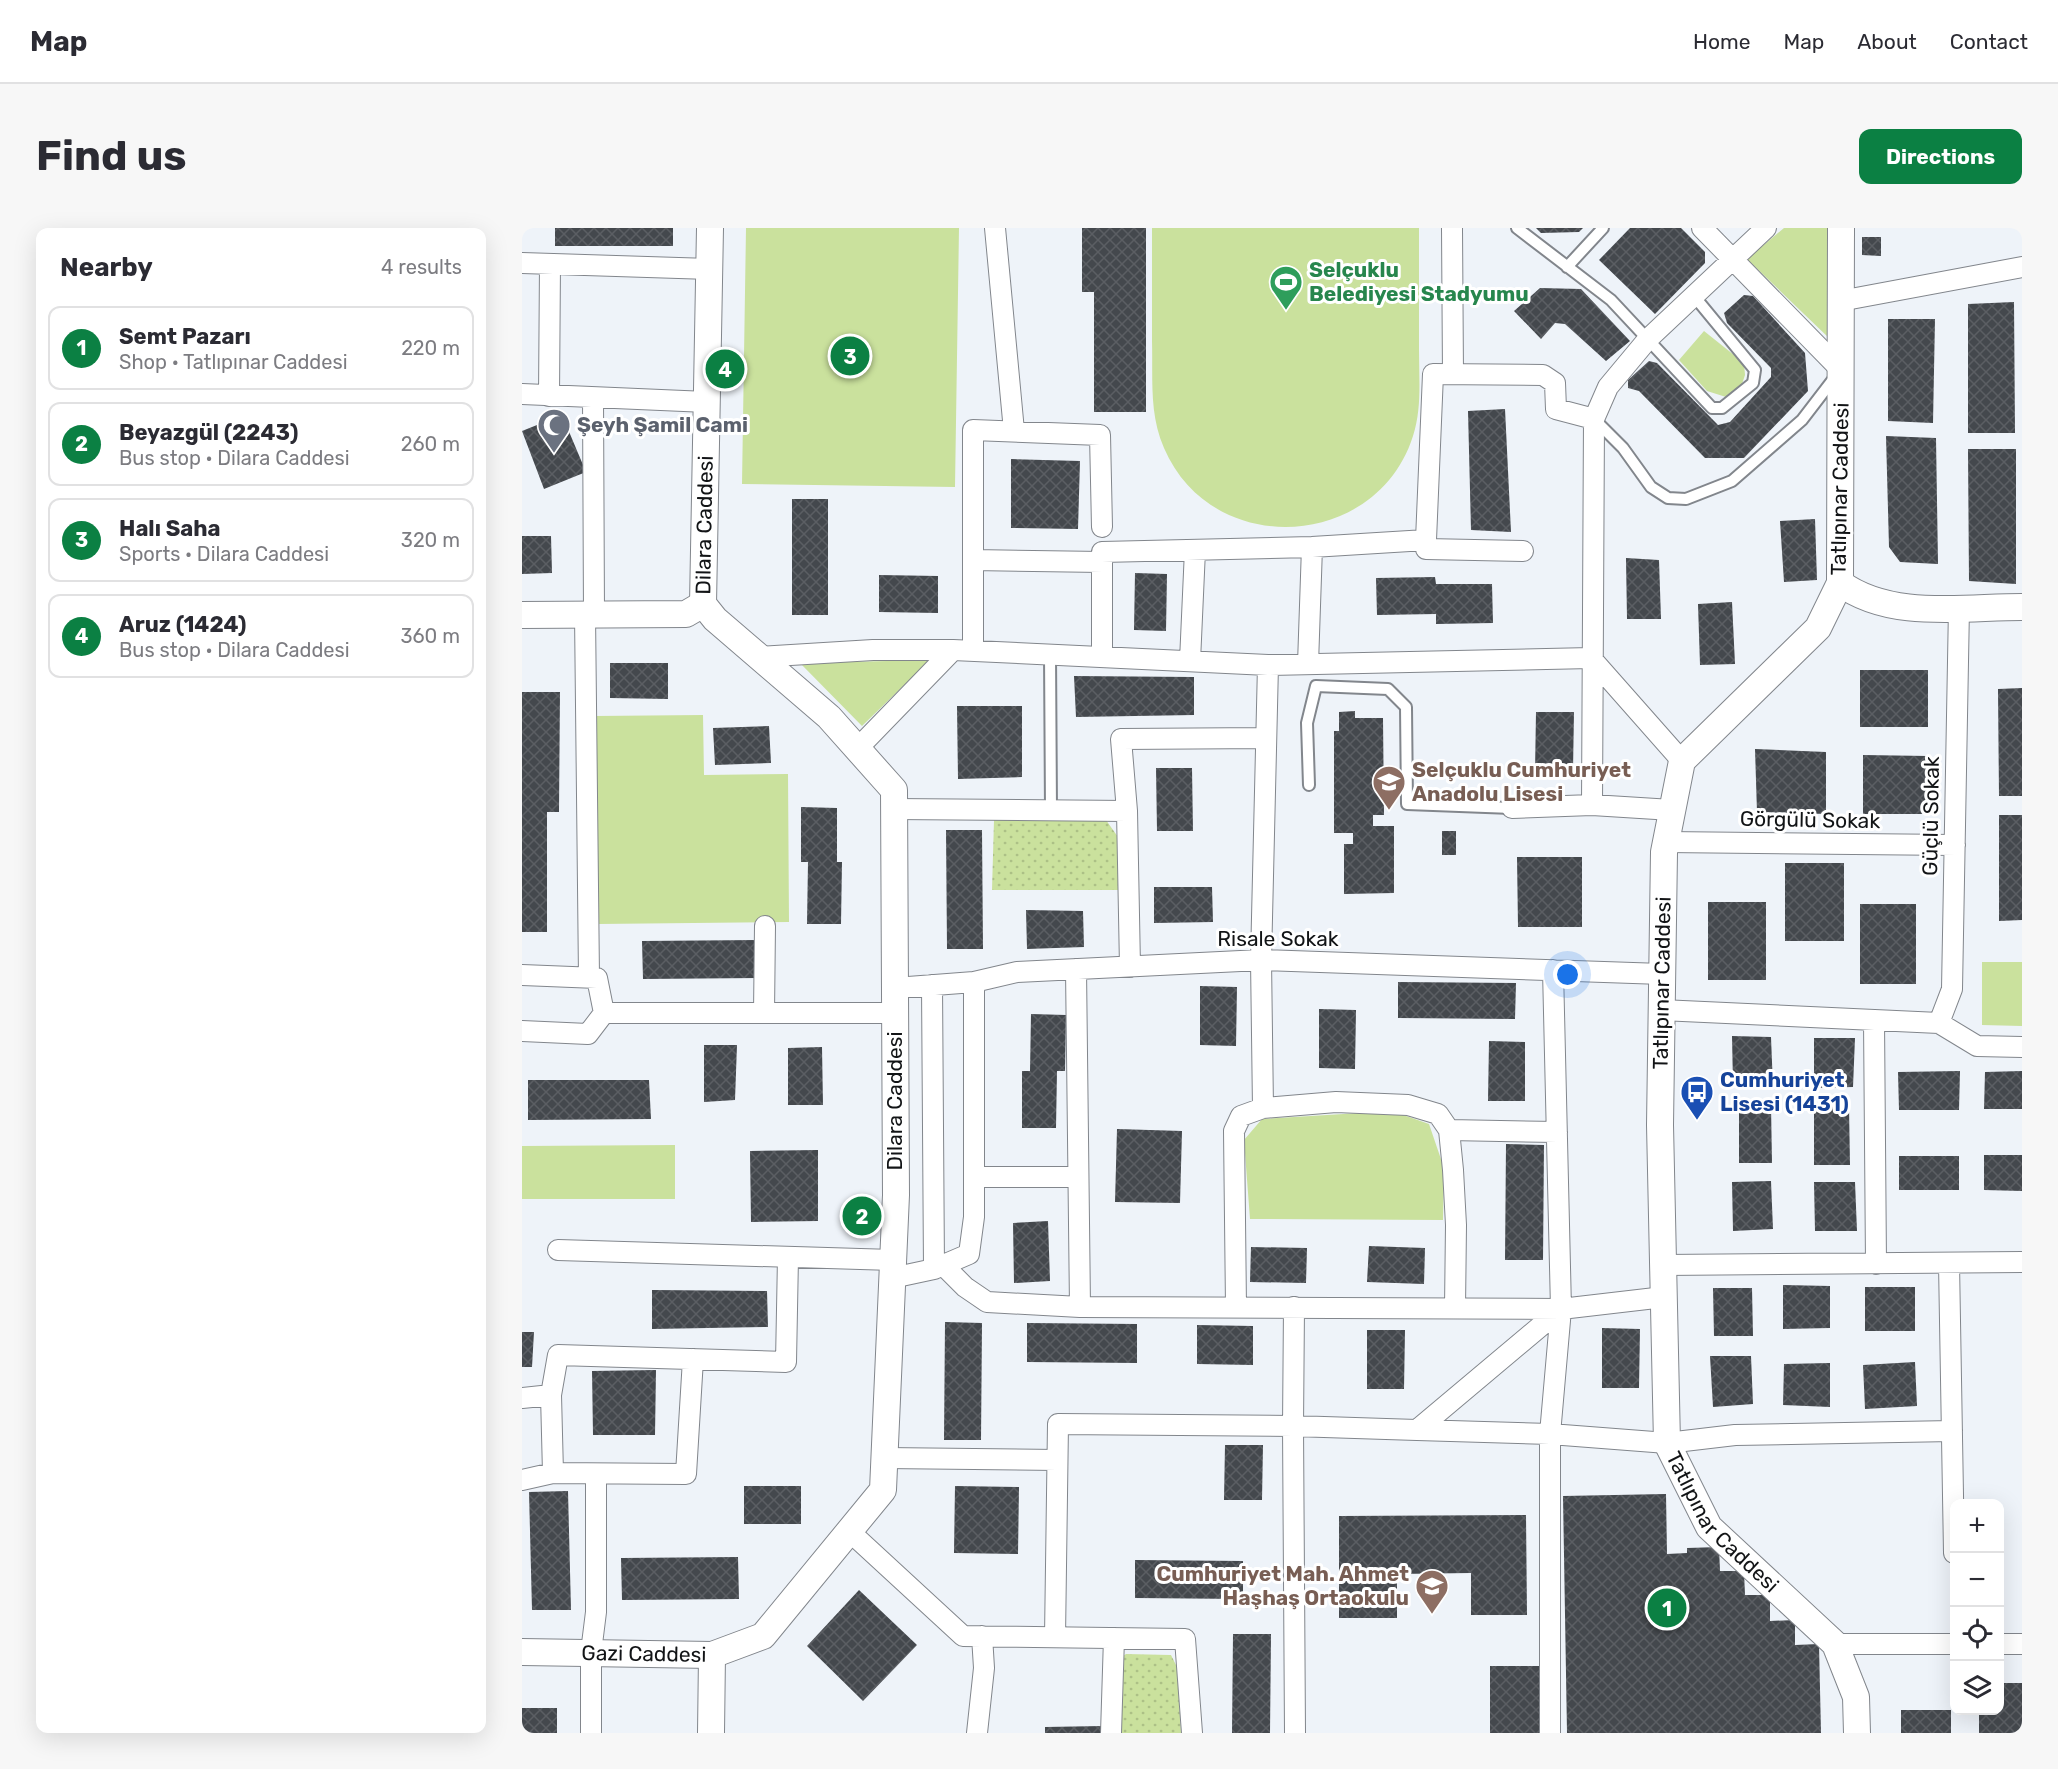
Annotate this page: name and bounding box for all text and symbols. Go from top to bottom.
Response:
text: Map [30,25,87,58]
text: Home [1693,29,1750,54]
text: Map [1783,29,1824,54]
text: About [1857,29,1917,54]
text: Contact [1950,29,2028,54]
button: Directions [1859,129,2022,184]
text: Find us [36,131,187,181]
text: Nearby [60,252,153,283]
text: 4 results [381,255,462,279]
place label: Selçuklu Belediyesi Stadyumu [1309,257,1529,306]
sports icon: Selçuklu Belediyesi Stadyumu [1268,264,1304,311]
text: Semt Pazarı [119,323,251,350]
pin: 3 [830,334,870,378]
text: 1 [77,336,86,360]
text: 220 m [401,336,460,360]
pin: 4 [706,346,744,392]
text: Shop · Tatlıpınar Caddesi [119,350,347,374]
street label: Tatlıpınar Caddesi [1825,402,1854,576]
mosque icon: Şeyh Şamil Cami [536,407,572,454]
place label: Şeyh Şamil Cami [577,412,748,437]
text: Beyazgül (2243) [119,419,299,446]
text: 2 [75,432,88,456]
text: 260 m [401,432,460,456]
text: Bus stop · Dilara Caddesi [119,446,350,470]
street label: Dilara Caddesi [690,455,718,595]
text: Halı Saha [119,515,221,542]
text: 3 [75,528,88,552]
text: 320 m [401,528,460,552]
text: Sports · Dilara Caddesi [119,542,329,566]
text: Aruz (1424) [119,611,246,638]
text: 4 [75,624,88,648]
text: 360 m [401,624,460,648]
text: Bus stop · Dilara Caddesi [119,638,350,662]
street label: Güçlü Sokak [1917,756,1944,876]
place label: Selçuklu Cumhuriyet Anadolu Lisesi [1412,757,1631,806]
school or university icon: Selçuklu Cumhuriyet Anadolu Lisesi [1371,764,1407,811]
street label: Görgülü Sokak [1740,806,1881,833]
street label: Tatlıpınar Caddesi [1647,896,1676,1070]
street label: Risale Sokak [1217,926,1339,951]
your location [1553,960,1582,989]
street label: Dilara Caddesi [882,1032,907,1170]
place label: Cumhuriyet Lisesi (1431) [1720,1067,1849,1116]
bus stop icon: Cumhuriyet Lisesi (1431) [1679,1074,1715,1121]
pin: 2 [842,1194,882,1238]
street label: Tatlıpınar Caddesi [1661,1447,1784,1597]
map controls [1950,1499,2004,1715]
button: + [1950,1499,2004,1553]
button: − [1950,1553,2004,1607]
place label: Cumhuriyet Mah. Ahmet Haşhaş Ortaokulu [1157,1561,1409,1610]
school or university icon: Cumhuriyet Mah. Ahmet Haşhaş Ortaokulu [1414,1568,1450,1615]
pin: 1 [1648,1586,1686,1630]
button: locate [1950,1607,2004,1661]
street label: Gazi Caddesi [581,1640,707,1667]
button: layers [1950,1661,2004,1715]

